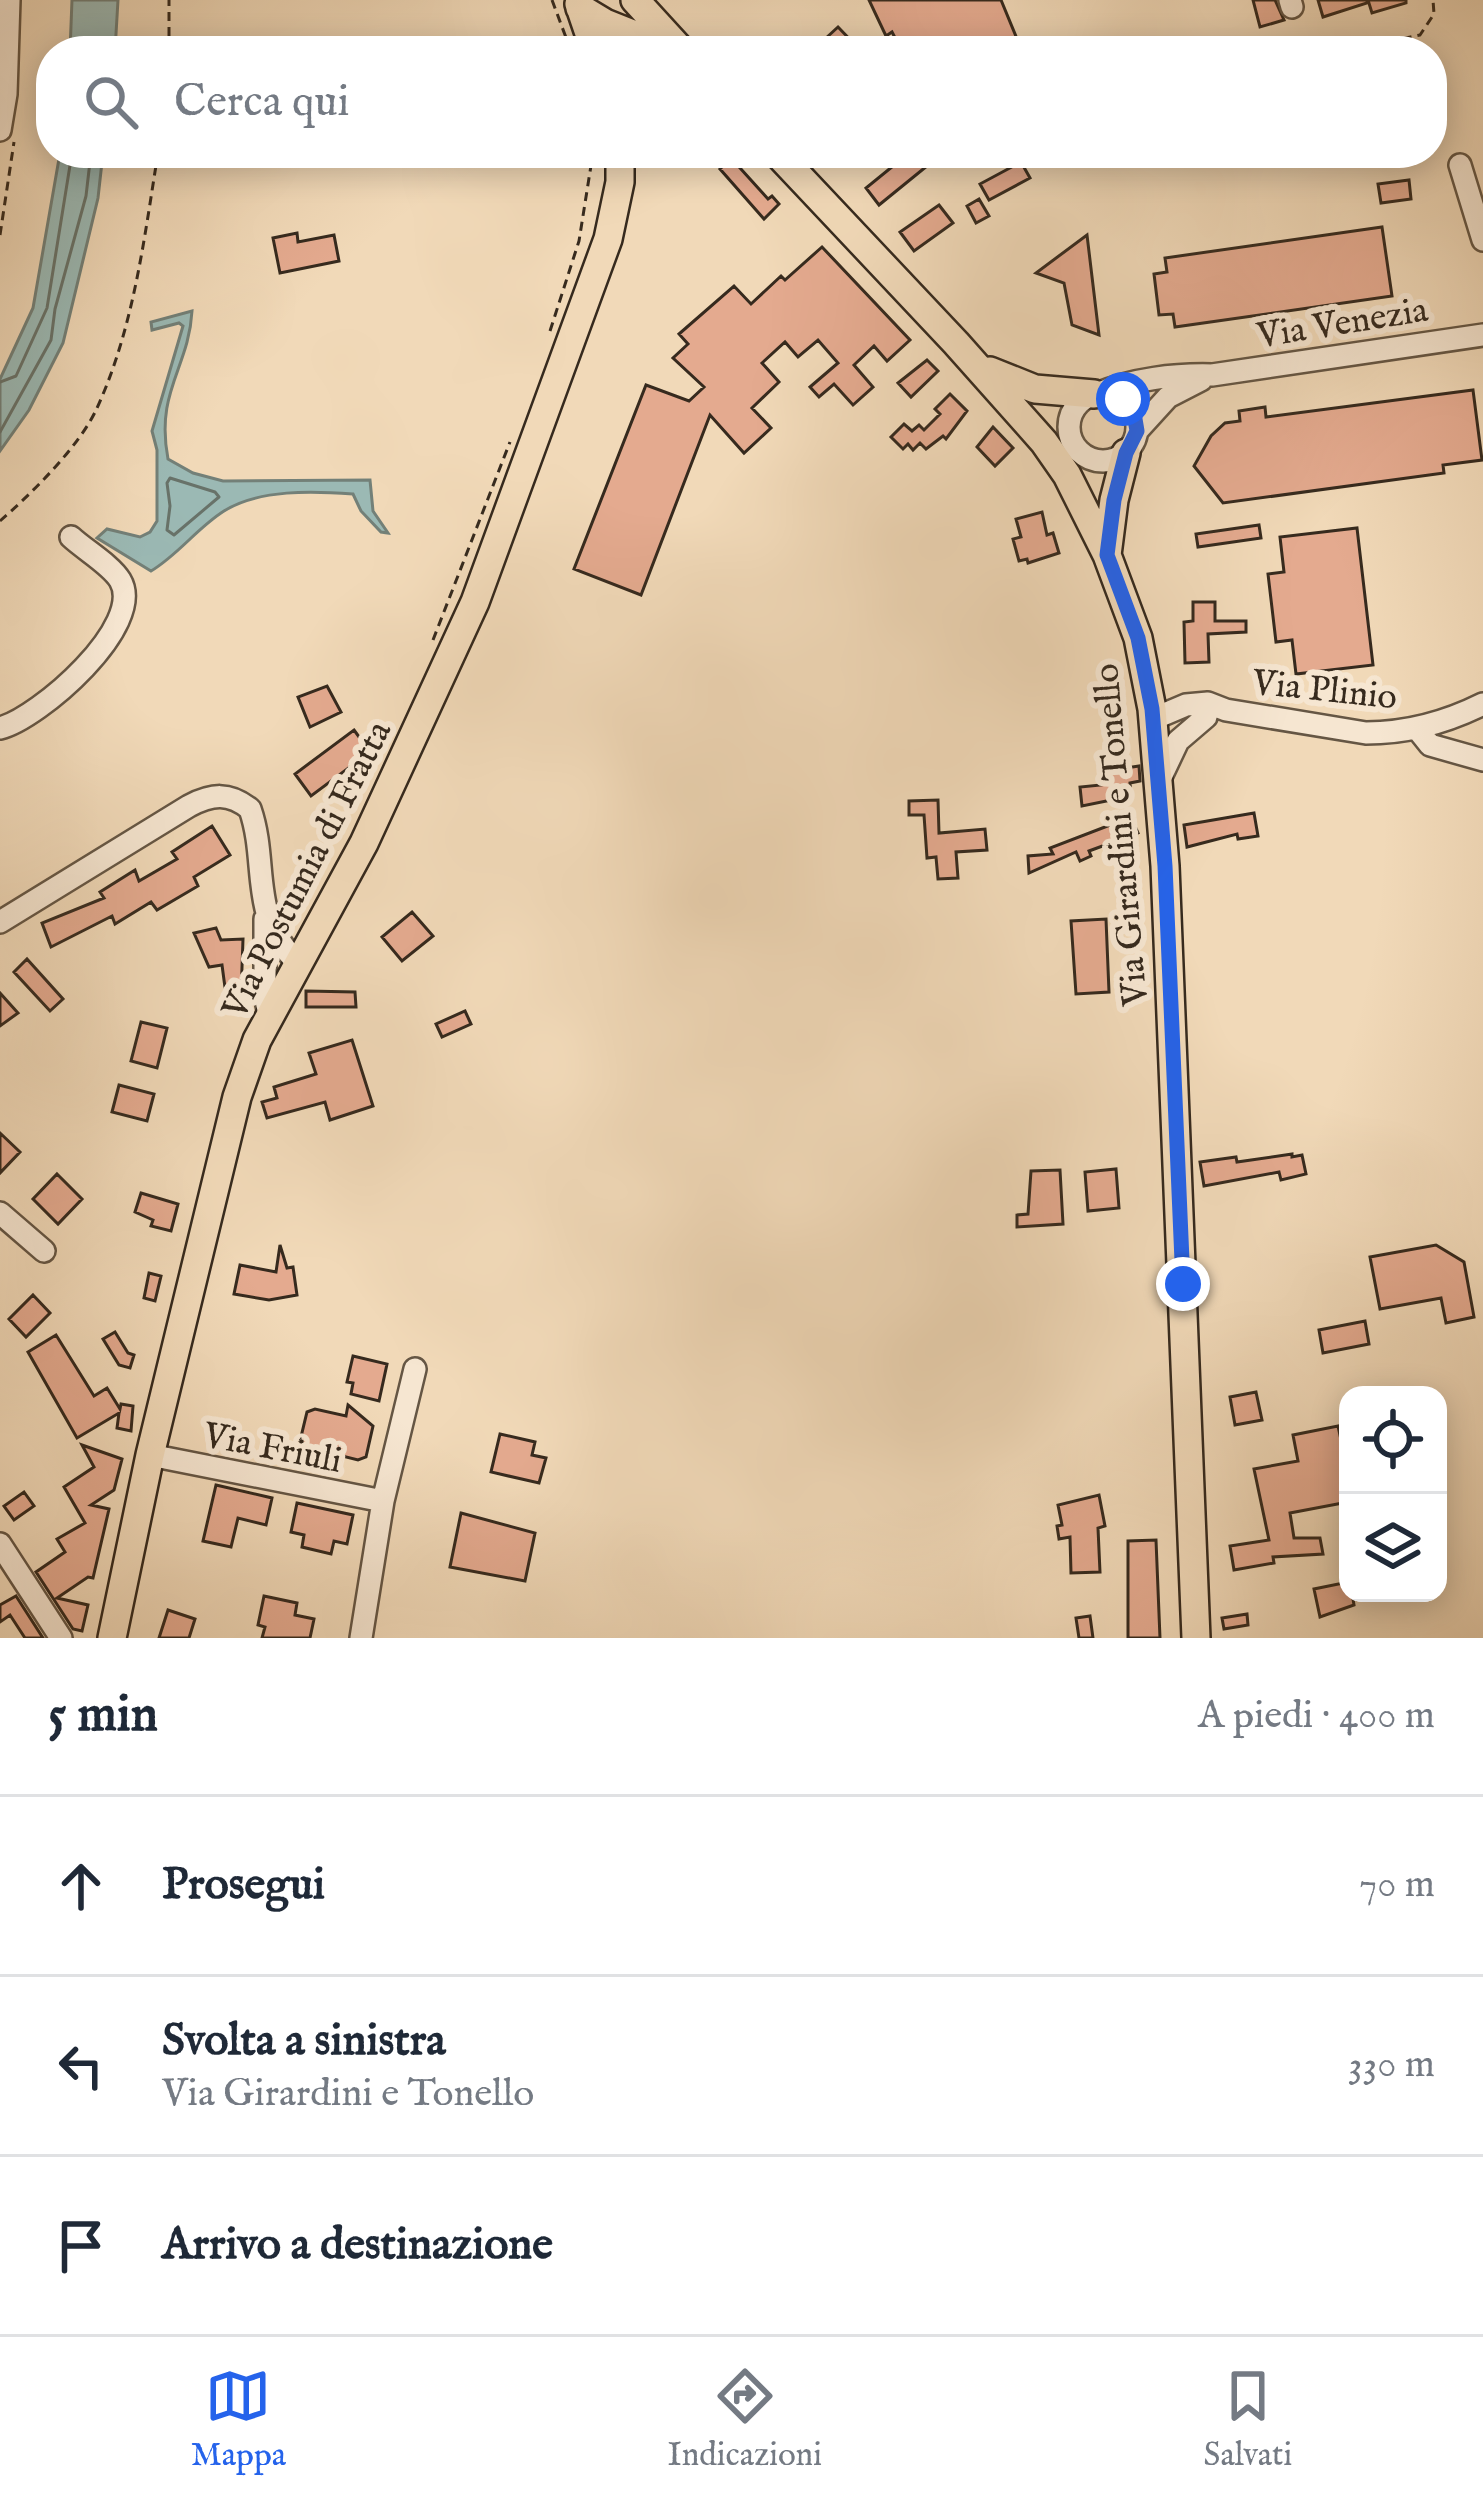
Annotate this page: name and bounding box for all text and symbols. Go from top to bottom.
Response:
search box [36,36,1447,168]
icon: search [78,69,144,135]
text: Cerca qui [174,74,350,131]
street label: Via Venezia [1253,288,1432,360]
route start [1096,372,1150,426]
street label: Via Plinio [1249,660,1399,721]
street label: Via Girardini e Tonello [1084,662,1160,1009]
street label: Via Postumia di Fratta [212,713,403,1028]
route end [1156,1257,1210,1311]
map controls [1339,1386,1447,1602]
button: locate [1339,1386,1447,1494]
street label: Via Friuli [198,1413,345,1485]
button: layers [1339,1494,1447,1602]
text: 5 min [48,1684,158,1749]
text: A piedi · 400 m [1198,1692,1435,1741]
icon: ahead [48,1853,114,1919]
text: Prosegui [162,1857,325,1914]
text: 70 m [1359,1861,1435,1910]
text: Svolta a sinistra [162,2013,446,2070]
icon: left [48,2033,114,2099]
text: 330 m [1348,2041,1435,2090]
text: Via Girardini e Tonello [162,2070,534,2119]
icon: arrive [48,2213,114,2279]
text: Arrivo a destinazione [162,2217,553,2274]
tab: Mappa [191,2363,286,2477]
tab: Indicazioni [668,2363,822,2477]
tab: Salvati [1203,2363,1292,2477]

